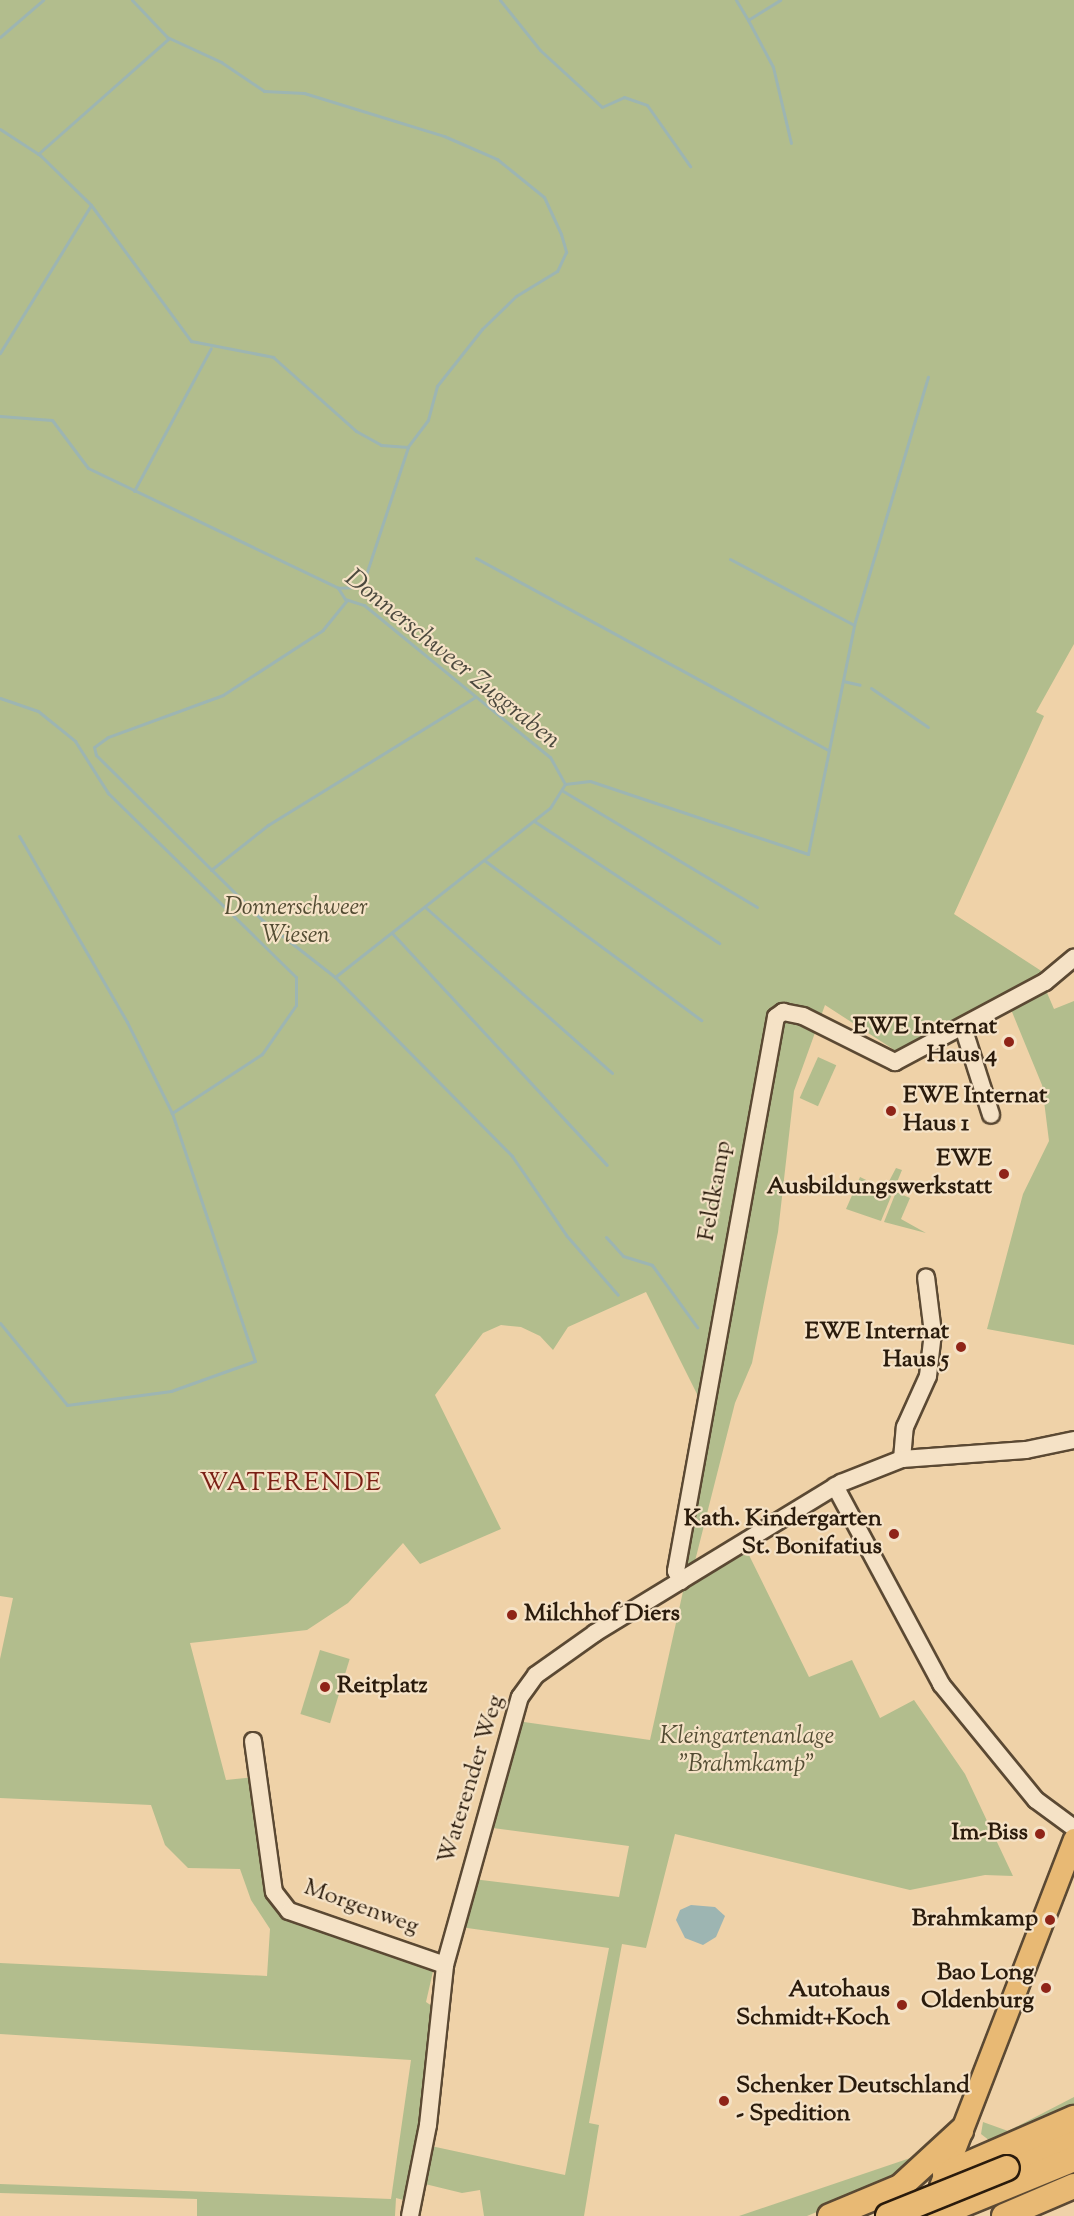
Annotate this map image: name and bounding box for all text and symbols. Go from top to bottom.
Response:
water label: Donnerschweer Zuggraben [338,563,566,757]
park label: Donnerschweer Wiesen [224,895,368,951]
place label: EWE Internat Haus 4 [853,1014,997,1070]
marker: EWE Internat Haus 4 [1002,1035,1016,1049]
place label: EWE Internat Haus 1 [903,1083,1047,1139]
marker: EWE Internat Haus 1 [884,1104,898,1118]
street label: Feldkamp [693,1139,739,1243]
place label: EWE Ausbildungswerkstatt [766,1146,992,1202]
marker: EWE Ausbildungswerkstatt [997,1167,1011,1181]
place label: EWE Internat Haus 5 [805,1319,949,1375]
marker: EWE Internat Haus 5 [954,1340,968,1354]
district label: WATERENDE [200,1468,382,1500]
place label: Kath. Kindergarten St. Bonifatius [684,1506,882,1562]
marker: Kath. Kindergarten St. Bonifatius [887,1527,901,1541]
place label: Milchhof Diers [524,1601,680,1629]
marker: Milchhof Diers [505,1608,519,1622]
place label: Reitplatz [337,1673,428,1701]
marker: Reitplatz [318,1680,332,1694]
street label: Waterender Weg [433,1692,511,1868]
park label: Kleingartenanlage "Brahmkamp" [660,1724,834,1780]
place label: Im-Biss [952,1820,1028,1848]
marker: Im-Biss [1033,1827,1047,1841]
street label: Morgenweg [300,1874,422,1942]
place label: Brahmkamp [912,1906,1038,1934]
marker: Brahmkamp [1043,1913,1057,1927]
place label: Bao Long Oldenburg [921,1960,1034,2016]
place label: Autohaus Schmidt+Koch [736,1977,890,2033]
marker: Bao Long Oldenburg [1039,1981,1053,1995]
marker: Autohaus Schmidt+Koch [895,1998,909,2012]
place label: Schenker Deutschland - Spedition [736,2073,970,2129]
marker: Schenker Deutschland - Spedition [717,2094,731,2108]

